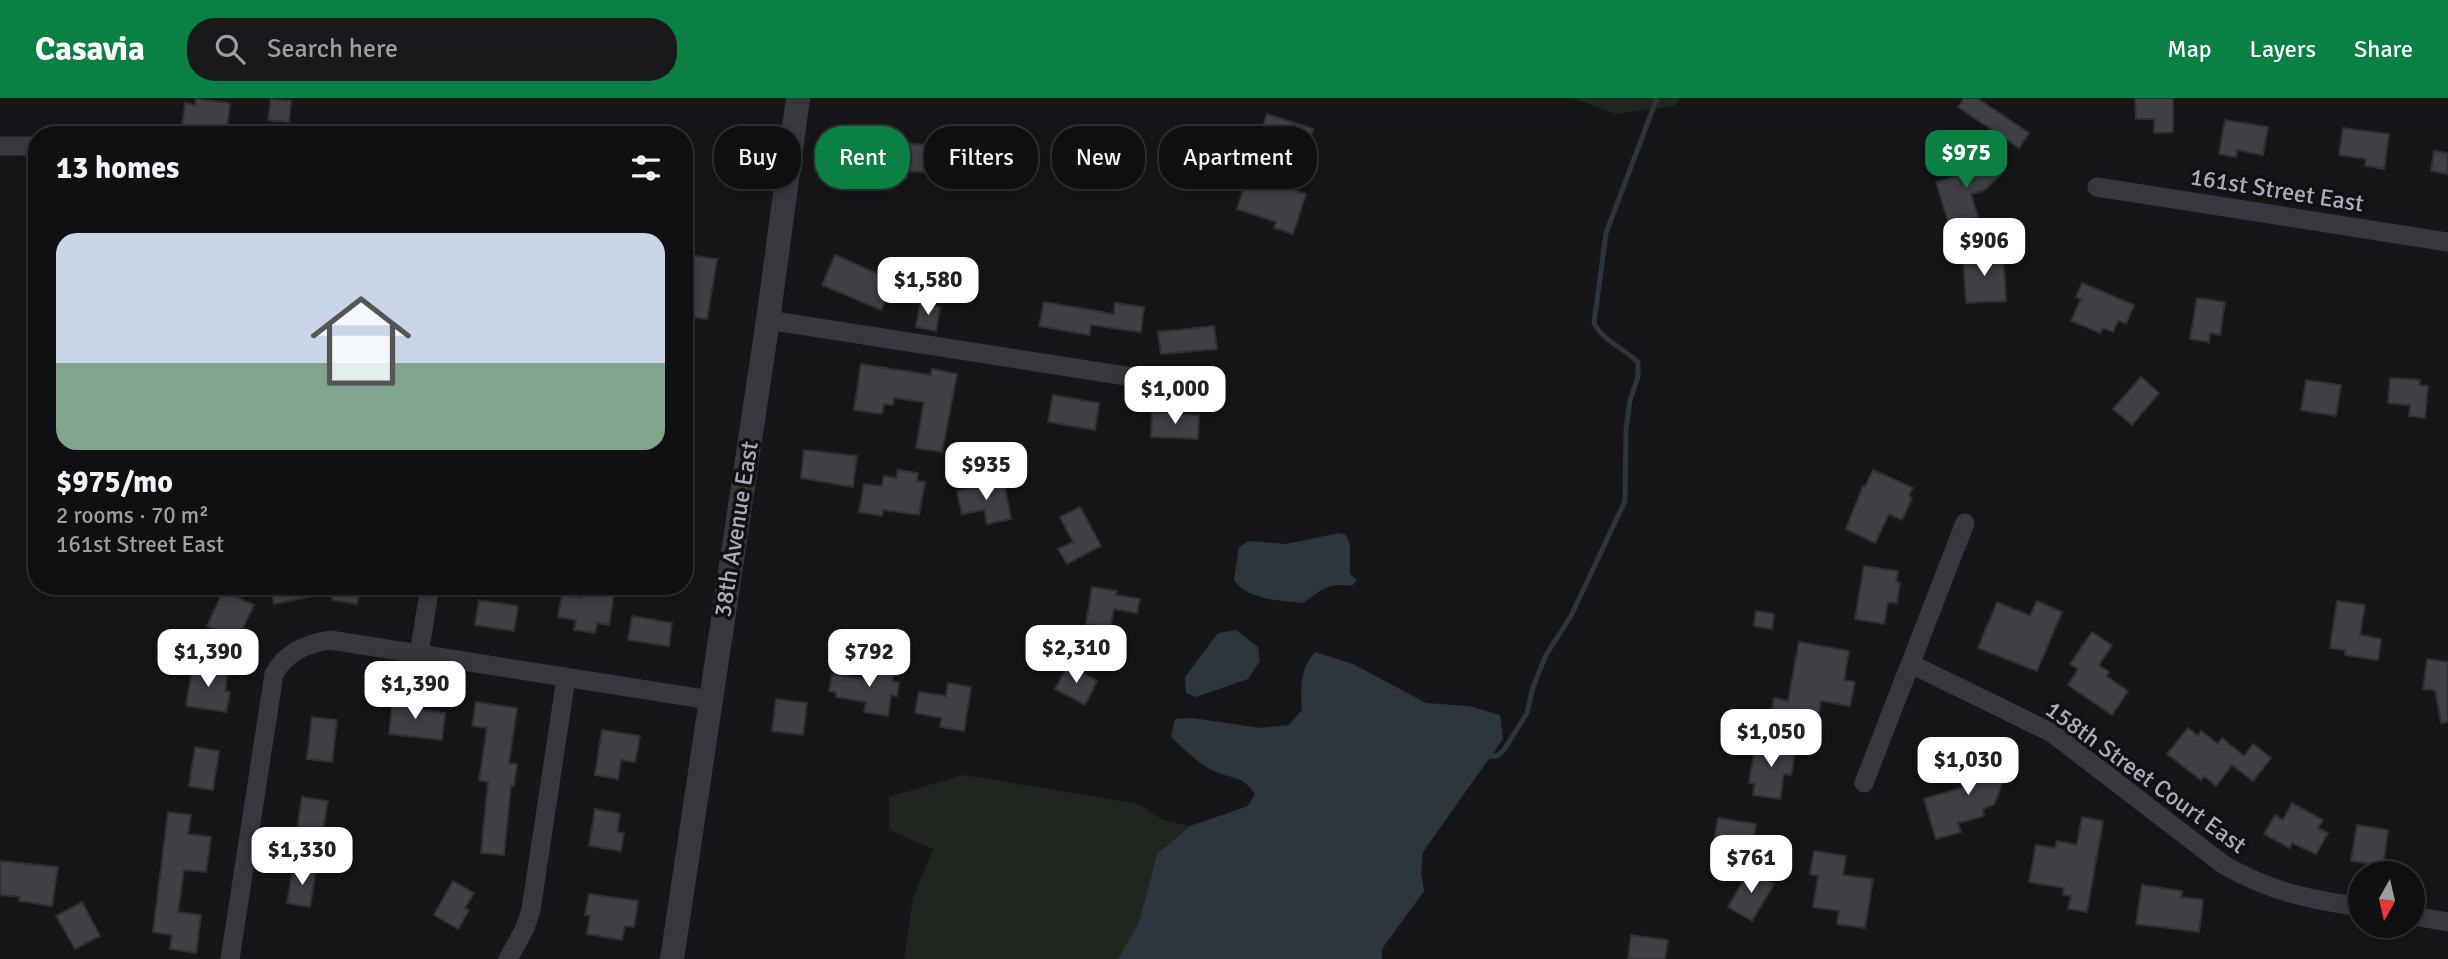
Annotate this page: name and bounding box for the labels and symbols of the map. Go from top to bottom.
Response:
pin: $975 [1925,130,2007,190]
street label: 161st Street East [2188,161,2366,219]
pin: $906 [1943,218,2025,278]
pin: $1,580 [871,258,985,317]
pin: $1,000 [1118,366,1232,426]
street label: 38th Avenue East [707,439,765,619]
pin: $935 [945,442,1027,502]
pin: $2,310 [1019,626,1133,685]
pin: $1,390 [151,630,265,689]
pin: $792 [828,630,910,689]
pin: $1,390 [358,662,472,721]
street label: 158th Street Court East [2040,694,2252,860]
pin: $1,050 [1714,710,1828,769]
pin: $1,030 [1911,738,2025,797]
pin: $1,330 [245,828,359,887]
pin: $761 [1710,836,1792,895]
north arrow [2348,861,2426,938]

